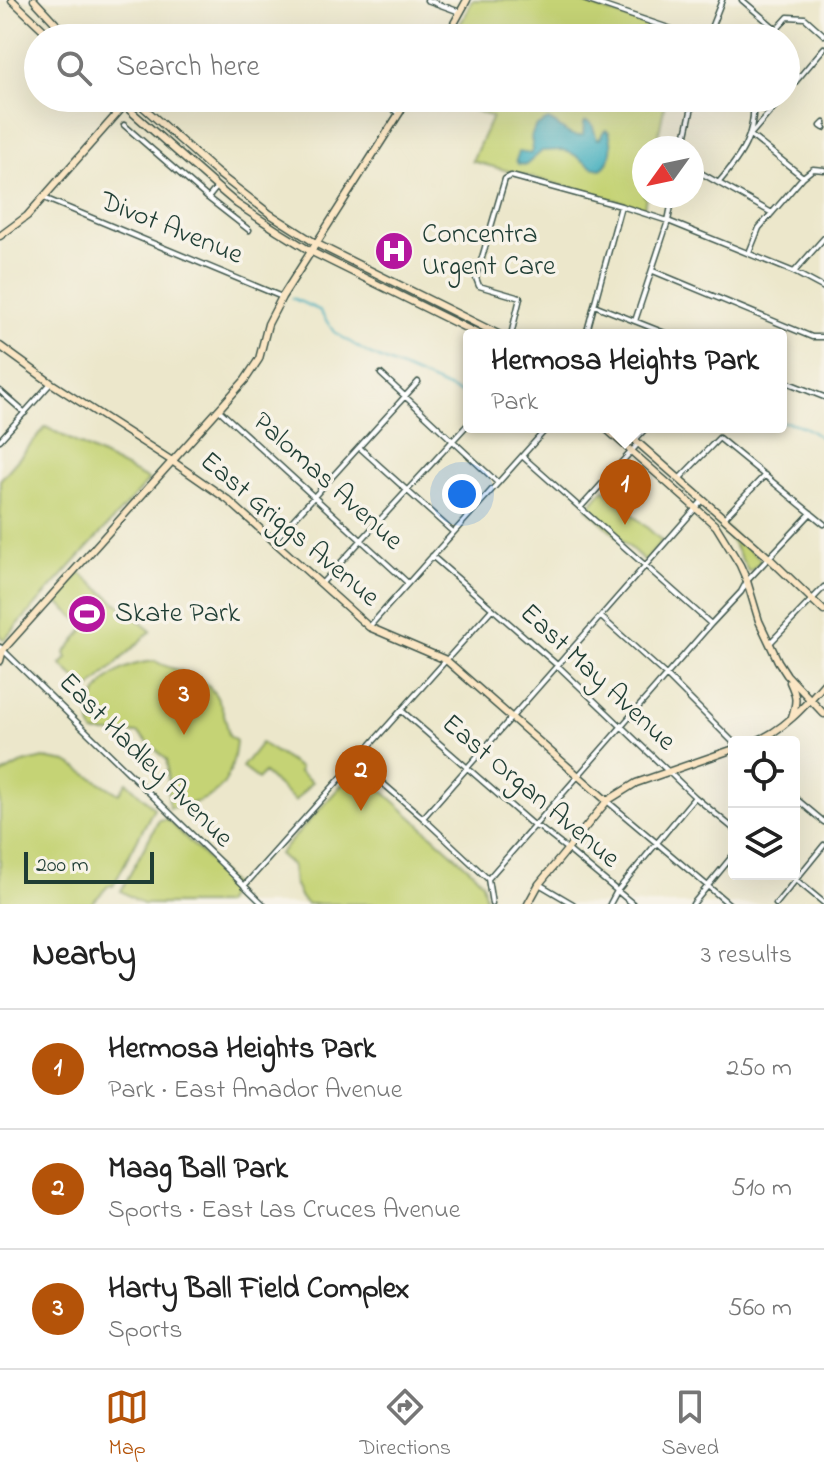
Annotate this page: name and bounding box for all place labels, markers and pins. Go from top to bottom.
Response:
place label: Concentra Urgent Care [422,215,556,288]
hospital icon: Concentra Urgent Care [373,230,415,272]
pin: 1 [599,459,651,525]
sports icon: Skate Park [66,593,108,635]
place label: Skate Park [115,594,241,635]
pin: 3 [158,669,210,735]
pin: 2 [335,745,387,811]

